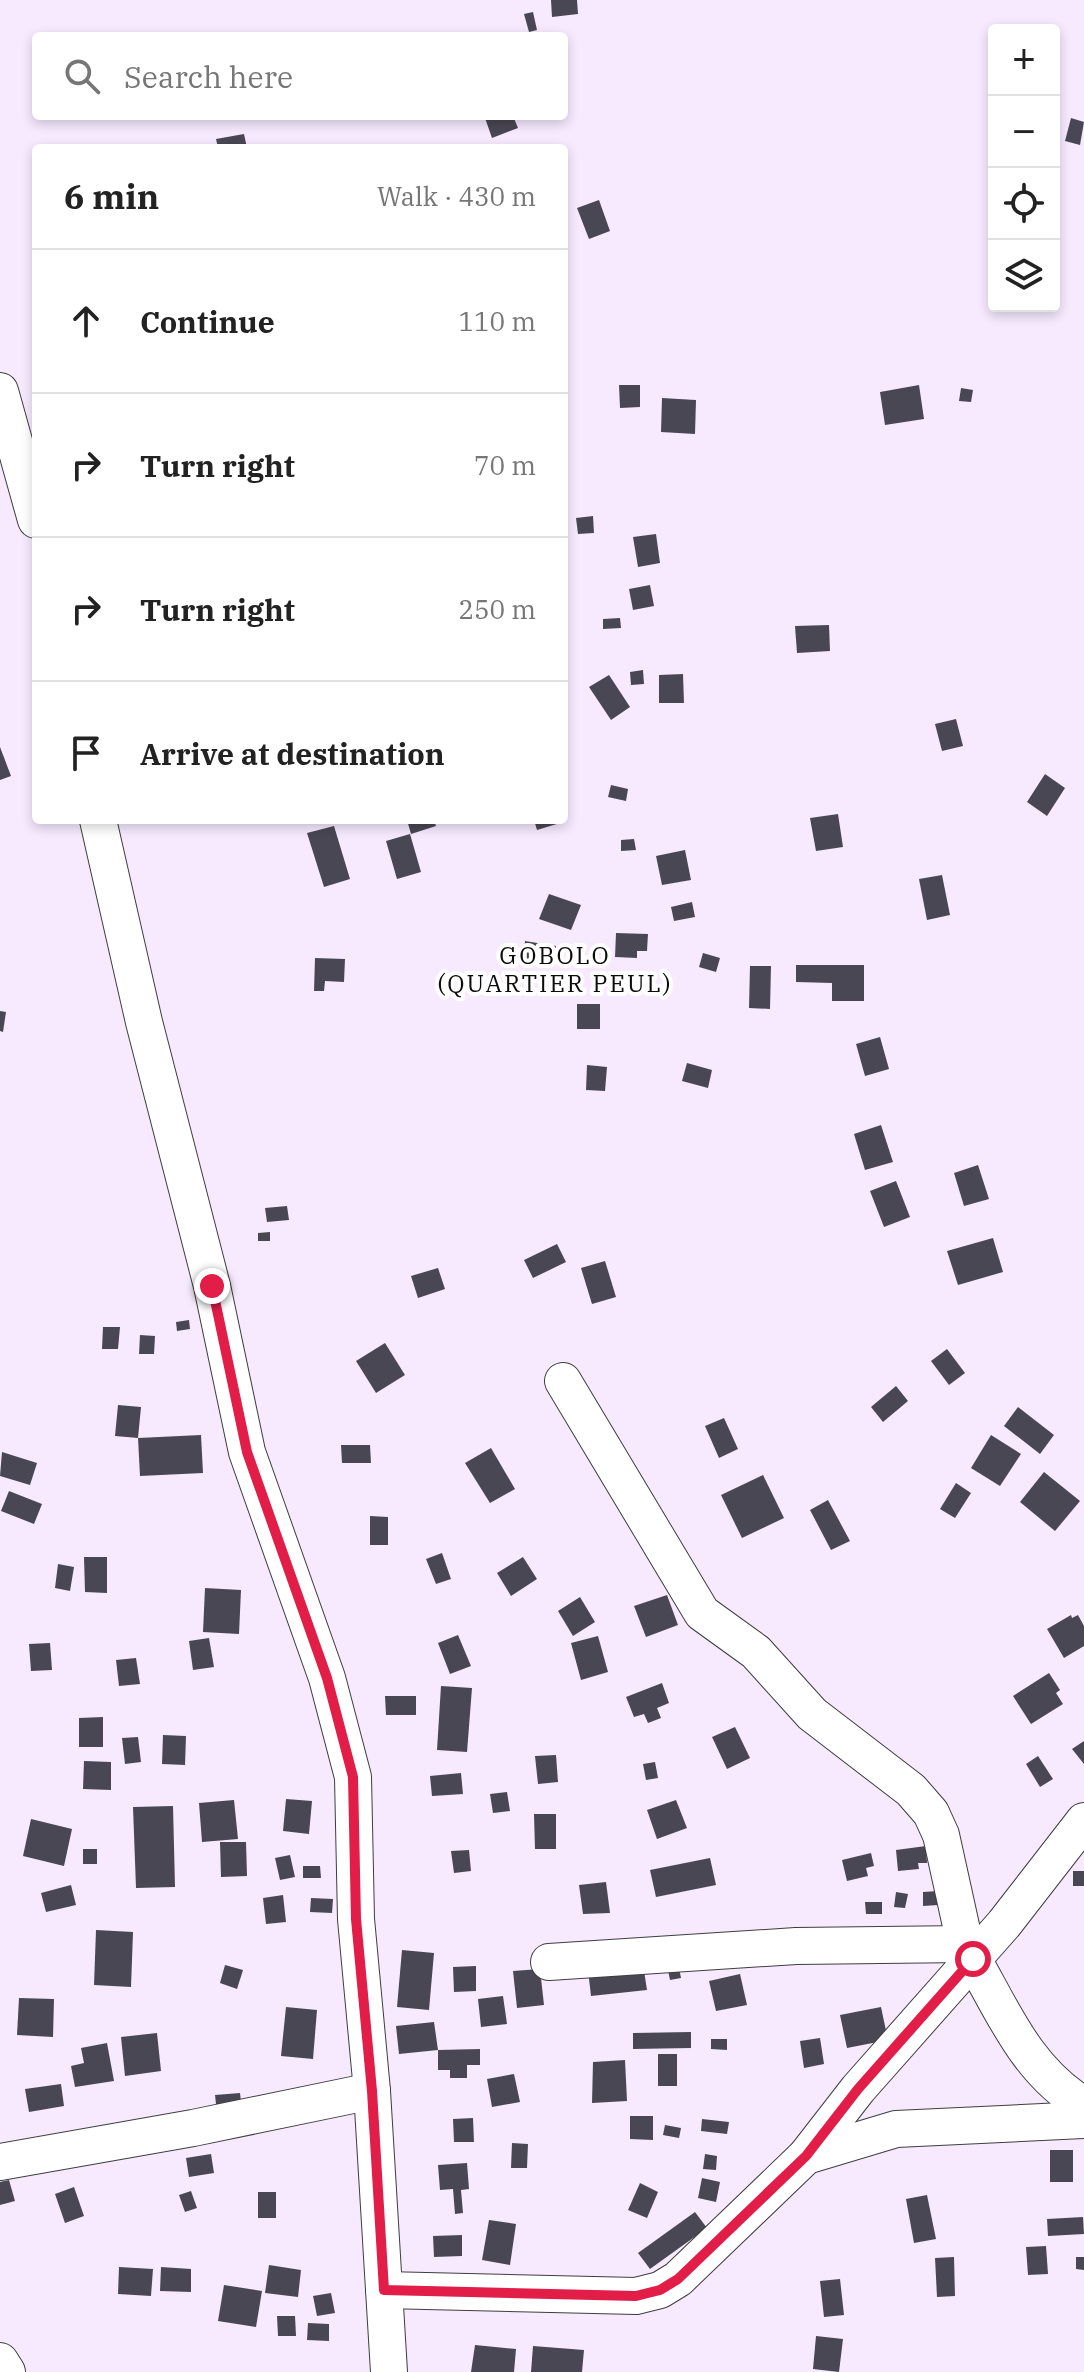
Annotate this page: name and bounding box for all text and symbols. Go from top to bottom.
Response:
map controls [988,24,1060,312]
button: + [988,24,1060,96]
search box [32,32,568,120]
icon: search [60,54,104,98]
text: Search here [124,57,293,96]
button: − [988,96,1060,168]
button: locate [988,168,1060,240]
text: 6 min [64,174,159,218]
text: Walk · 430 m [377,179,536,213]
button: layers [988,240,1060,312]
icon: ahead [64,299,108,343]
text: Continue [140,302,275,341]
text: 110 m [458,304,536,338]
icon: right [64,443,108,487]
text: Turn right [140,446,295,485]
text: 70 m [474,448,536,482]
icon: right [64,587,108,631]
text: Turn right [140,590,295,629]
text: 250 m [458,592,536,626]
icon: arrive [64,731,108,775]
text: Arrive at destination [140,734,445,773]
district label: GOBOLO (QUARTIER PEUL) [437,939,673,999]
route end [194,1268,230,1304]
route start [955,1941,991,1977]

